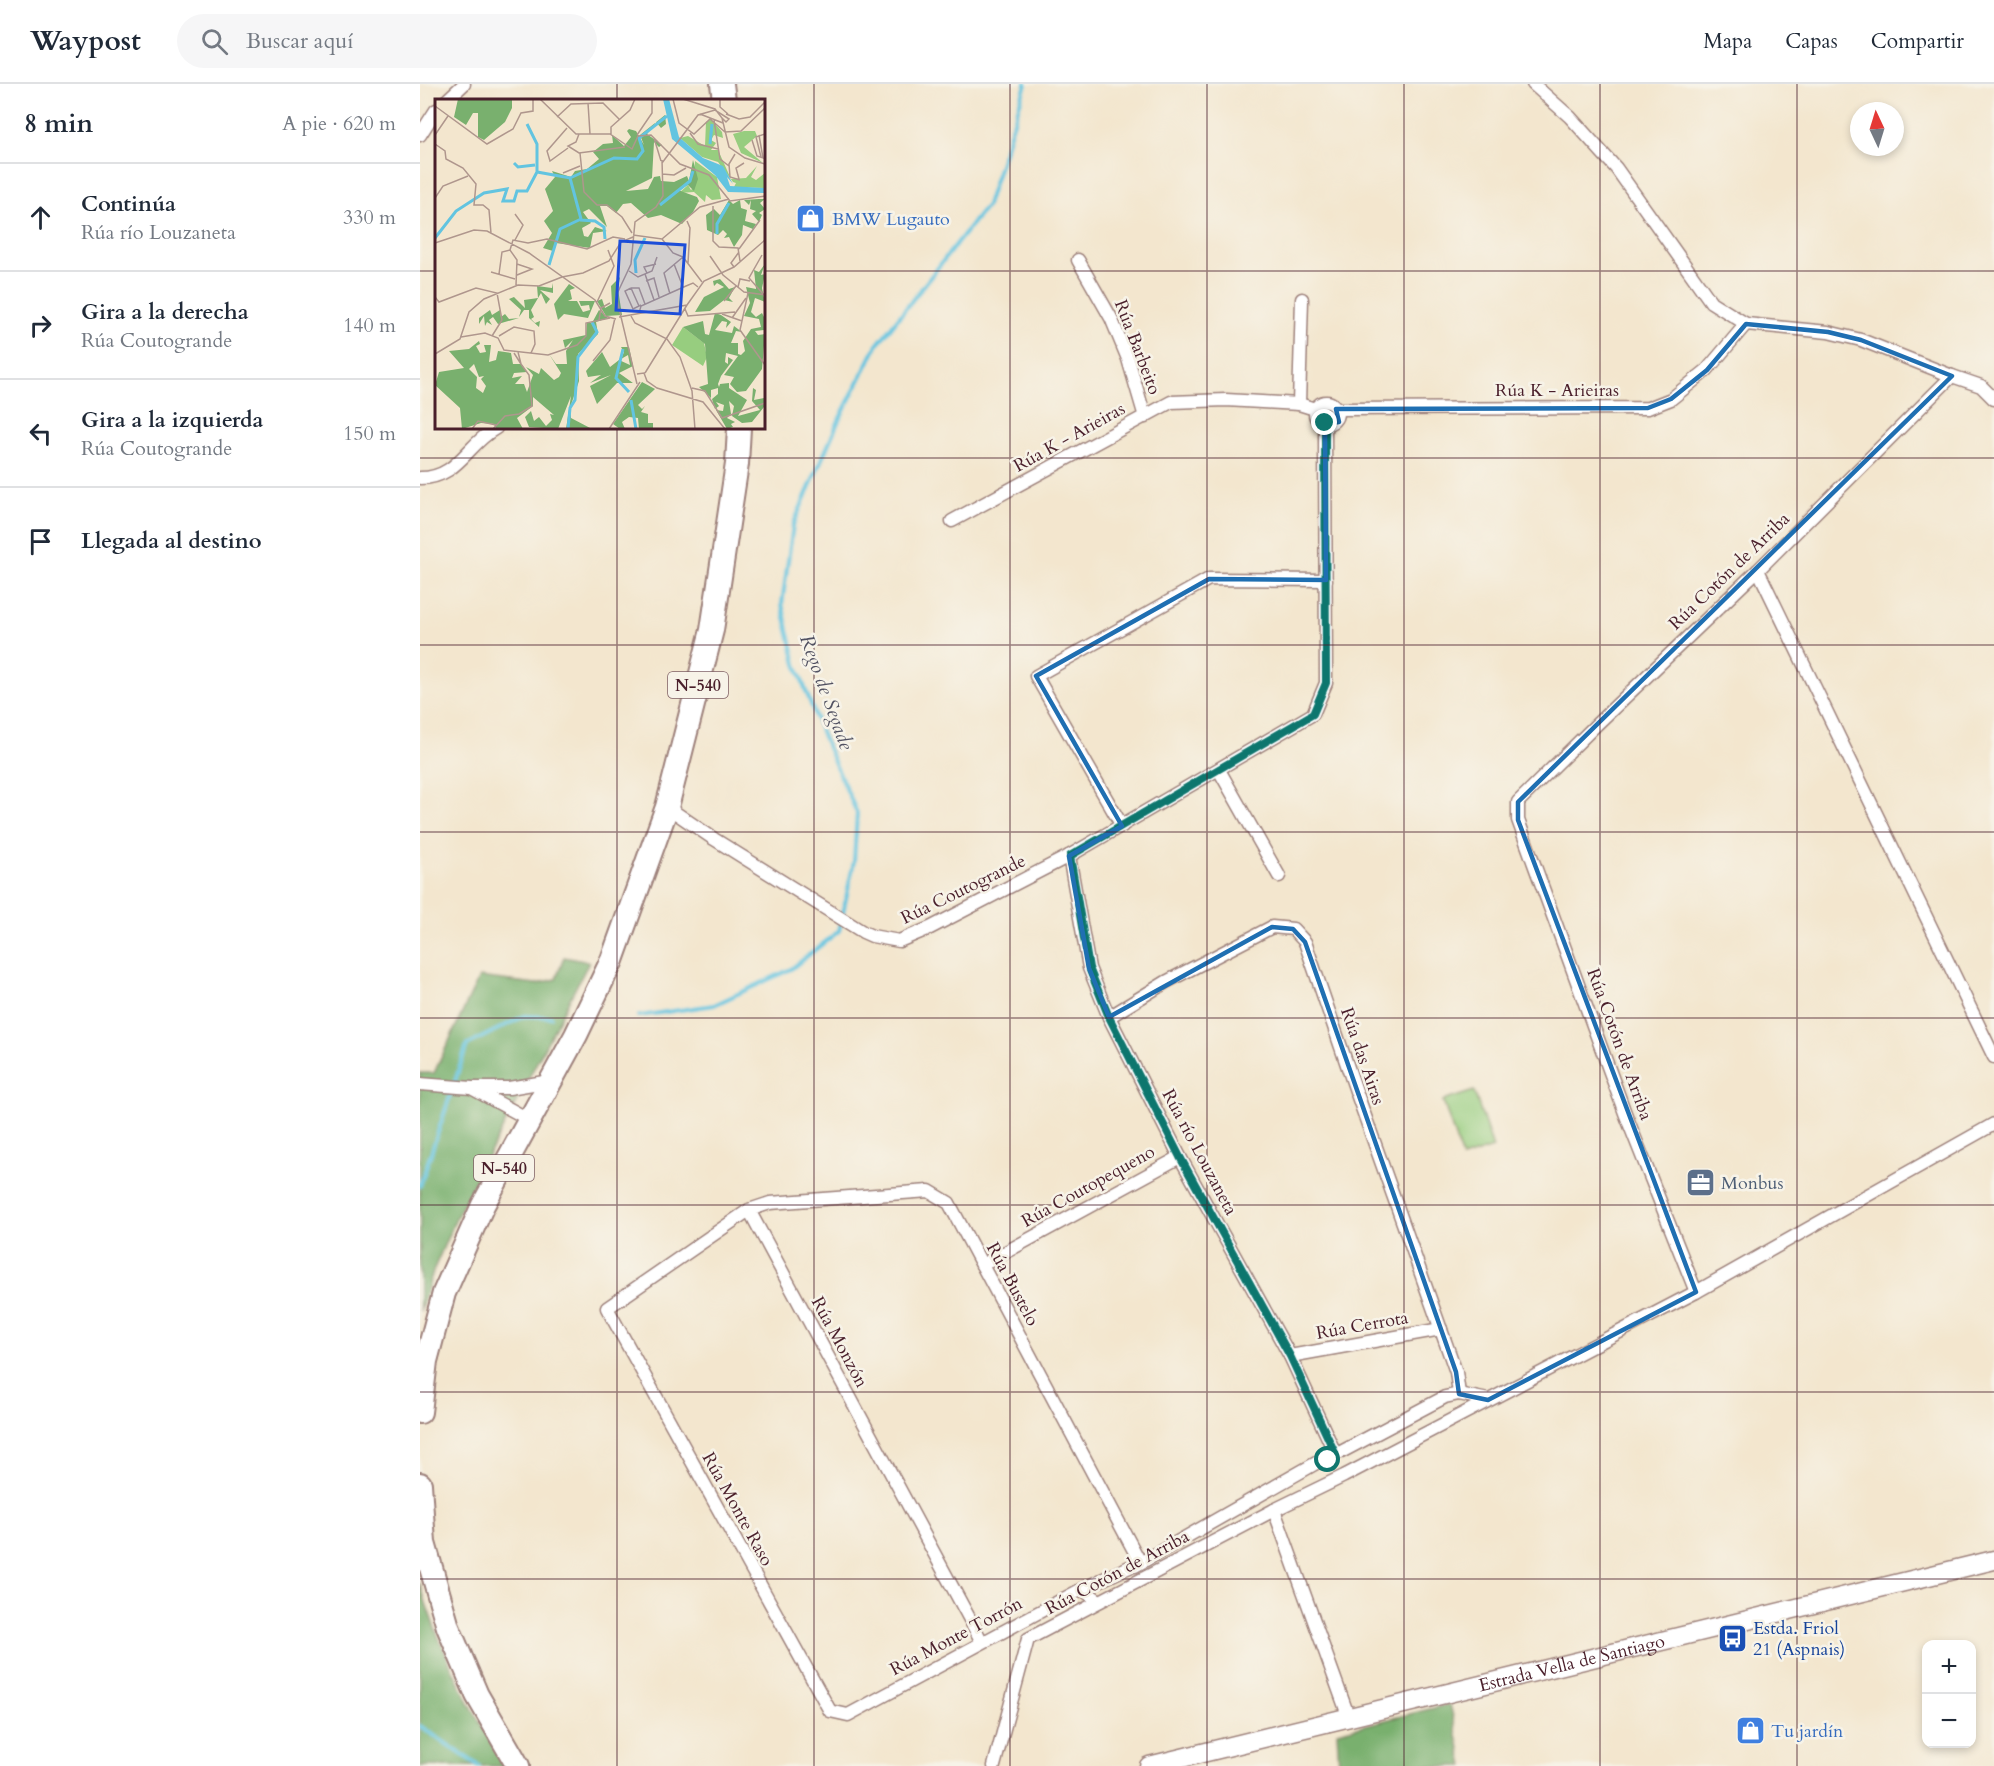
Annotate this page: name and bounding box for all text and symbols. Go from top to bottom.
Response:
search box [177,14,597,68]
text: Waypost [30,22,141,60]
icon: search [198,25,231,58]
text: Buscar aquí [246,26,353,56]
text: Mapa [1703,27,1752,56]
text: Capas [1785,27,1838,56]
text: Compartir [1871,27,1964,56]
inset map [435,99,765,429]
north arrow [1850,102,1904,156]
text: 8 min [24,106,93,141]
text: A pie · 620 m [282,110,396,137]
text: Continúa [81,189,176,219]
icon: ahead [24,201,57,234]
shop icon: BMW Lugauto [795,203,827,235]
text: 330 m [343,204,396,231]
place label: BMW Lugauto [832,207,950,232]
text: Rúa río Louzaneta [81,219,236,246]
street label: Rúa Barbeito [1108,296,1167,399]
text: Gira a la derecha [81,297,249,327]
icon: right [24,309,57,342]
text: 140 m [343,312,396,339]
text: Rúa Coutogrande [81,327,232,354]
street label: Rúa K - Arieiras [1495,378,1619,403]
street label: Rúa K - Arieiras [1009,396,1130,478]
text: Gira a la izquierda [81,405,264,435]
route end [1311,409,1337,435]
icon: left [24,417,57,450]
text: 150 m [343,420,396,447]
text: Rúa Coutogrande [81,435,232,462]
street label: Rúa Cotón de Arriba [1663,507,1796,636]
icon: arrive [24,525,57,558]
text: Llegada al destino [81,526,262,556]
water label: Rego de Segade [793,631,860,754]
road number: N-540 [668,672,728,698]
street label: Rúa Coutogrande [897,848,1030,931]
street label: Rúa Cotón de Arriba [1580,965,1659,1124]
street label: Rúa das Airas [1334,1004,1391,1108]
street label: Rúa río Louzaneta [1156,1085,1243,1220]
street label: Rúa Coutopequeno [1017,1139,1160,1234]
road number: N-540 [474,1155,534,1181]
office icon: Monbus [1684,1167,1716,1199]
place label: Monbus [1721,1171,1783,1196]
street label: Rúa Bustelo [980,1238,1045,1331]
street label: Rúa Monzón [805,1292,874,1393]
street label: Rúa Cerrota [1314,1305,1410,1346]
route start [1314,1446,1340,1472]
street label: Rúa Monte Raso [696,1448,779,1571]
street label: Rúa Cotón de Arriba [1041,1524,1194,1621]
street label: Rúa Monte Torrón [886,1591,1027,1682]
place label: Estda. Friol 21 (Aspnais) [1753,1616,1845,1662]
bus stop icon: Estda. Friol 21 (Aspnais) [1716,1622,1748,1654]
street label: Estrada Vella de Santiago [1476,1629,1668,1698]
map controls [1922,1640,1976,1748]
button: + [1922,1640,1976,1694]
button: − [1922,1694,1976,1748]
shop icon: Tu jardín [1734,1715,1766,1747]
place label: Tu jardín [1771,1719,1844,1744]

